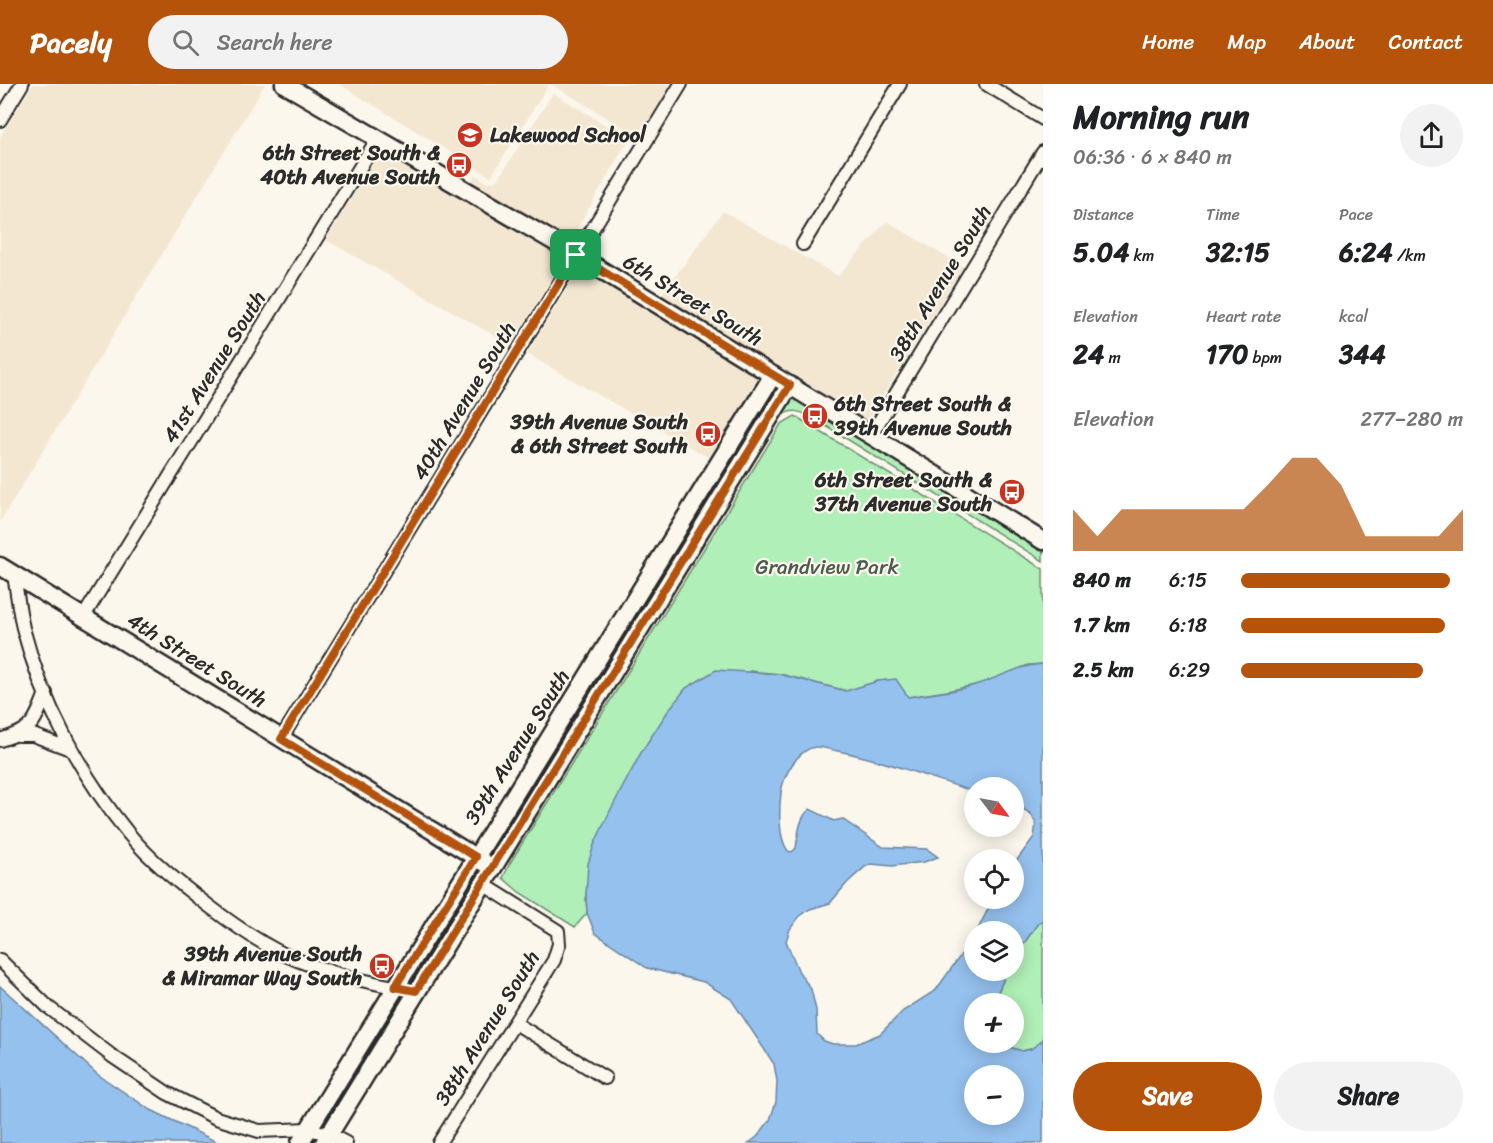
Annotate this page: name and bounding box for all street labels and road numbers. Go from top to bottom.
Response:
street label: 38th Avenue South [878,197,1002,369]
street label: 6th Street South [615,243,771,357]
street label: 41st Avenue South [152,283,276,451]
street label: 40th Avenue South [401,314,527,488]
street label: 4th Street South [119,602,275,718]
street label: 39th Avenue South [454,662,580,832]
street label: 38th Avenue South [424,943,550,1113]

